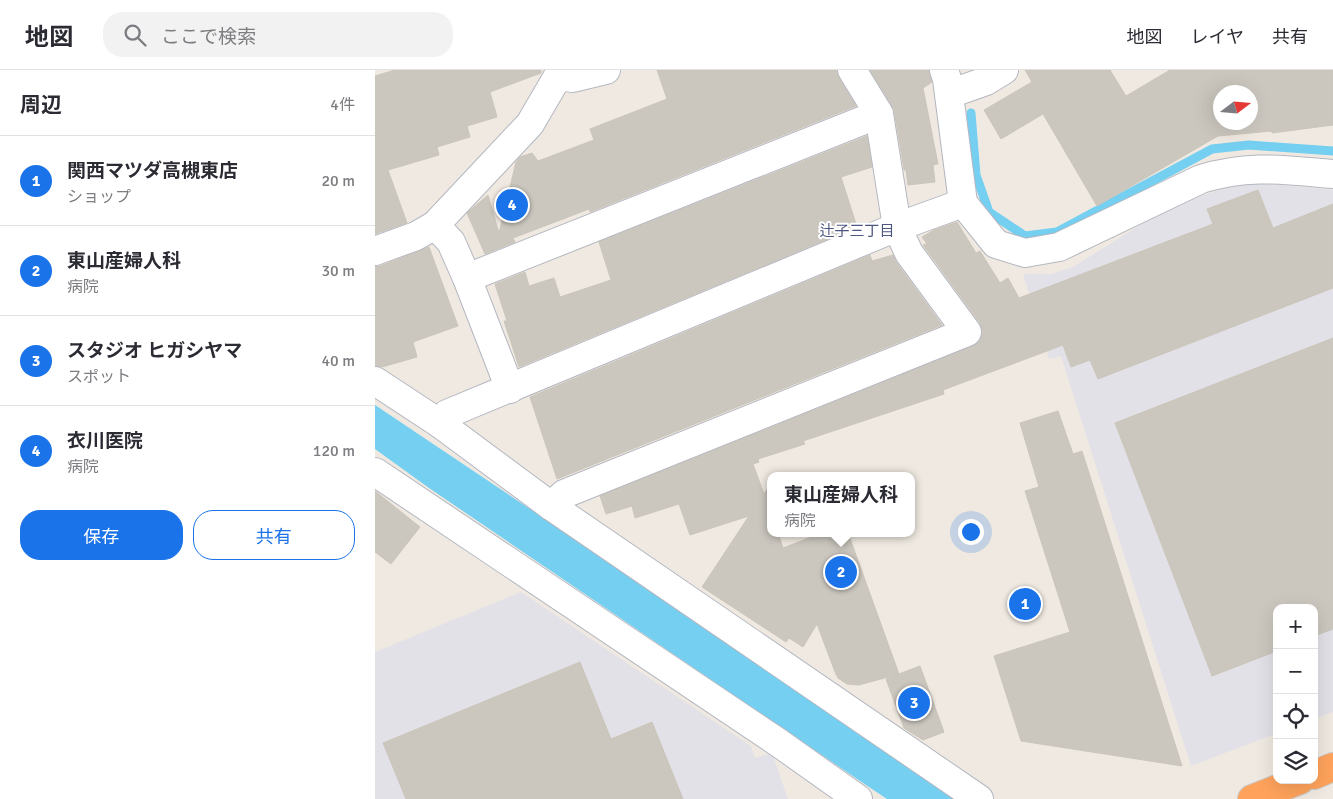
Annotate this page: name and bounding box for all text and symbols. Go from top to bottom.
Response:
search box [103,12,453,57]
icon: search [121,21,149,49]
text: 地図 [25,22,73,52]
text: ここで検索 [161,25,256,49]
text: 地図 [1127,26,1163,48]
text: レイヤ [1191,26,1244,48]
text: 共有 [1272,26,1308,48]
north arrow [1213,85,1258,130]
text: 周辺 [20,92,62,118]
text: 4件 [330,95,355,115]
text: 関西マツダ高槻東店 [67,159,238,183]
text: 1 [32,171,40,191]
text: 20 m [321,171,355,191]
pin: 4 [496,186,528,224]
text: ショップ [67,187,131,207]
district label: 辻子三丁目 [819,222,895,240]
text: 東山産婦人科 [67,249,181,273]
text: 2 [32,261,40,281]
text: 30 m [321,261,355,281]
text: 病院 [67,277,99,297]
text: スタジオ ヒガシヤマ [67,339,242,363]
text: 3 [32,351,40,371]
text: 40 m [321,351,355,371]
text: スポット [67,367,131,387]
text: 衣川医院 [67,429,143,453]
text: 4 [32,441,40,461]
text: 120 m [313,441,355,461]
text: 病院 [67,457,99,477]
popup [767,472,915,537]
text: 東山産婦人科 [784,483,898,507]
button: 保存 [20,510,183,560]
button: 共有 [193,510,355,560]
text: 病院 [784,511,816,531]
your location [958,519,984,545]
pin: 2 [825,553,857,591]
pin: 1 [1009,585,1041,623]
map controls [1273,604,1318,784]
button: + [1273,604,1318,649]
button: − [1273,649,1318,694]
pin: 3 [898,684,930,722]
button: locate [1273,694,1318,739]
button: layers [1273,739,1318,784]

